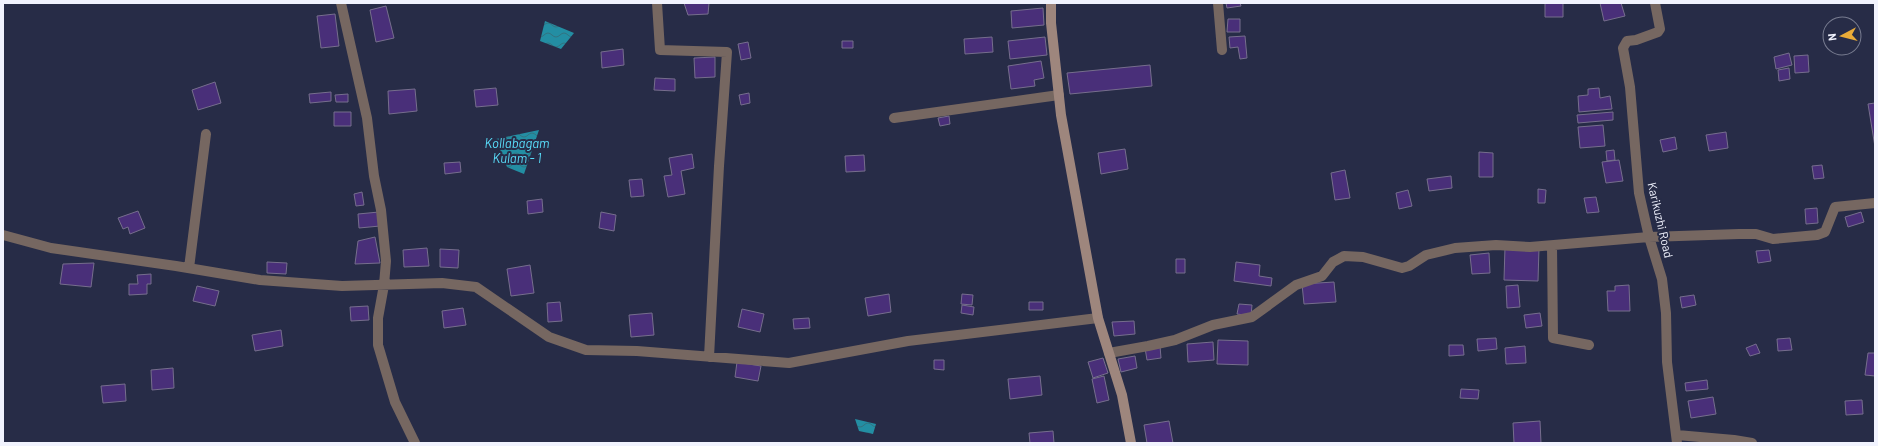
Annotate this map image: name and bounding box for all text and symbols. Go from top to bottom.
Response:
north arrow [1822,16,1862,56]
text: N [1825,33,1838,42]
water label: Kollabagam Kulam - 1 [485,135,549,166]
street label: Karikuzhi Road [1646,181,1676,259]

